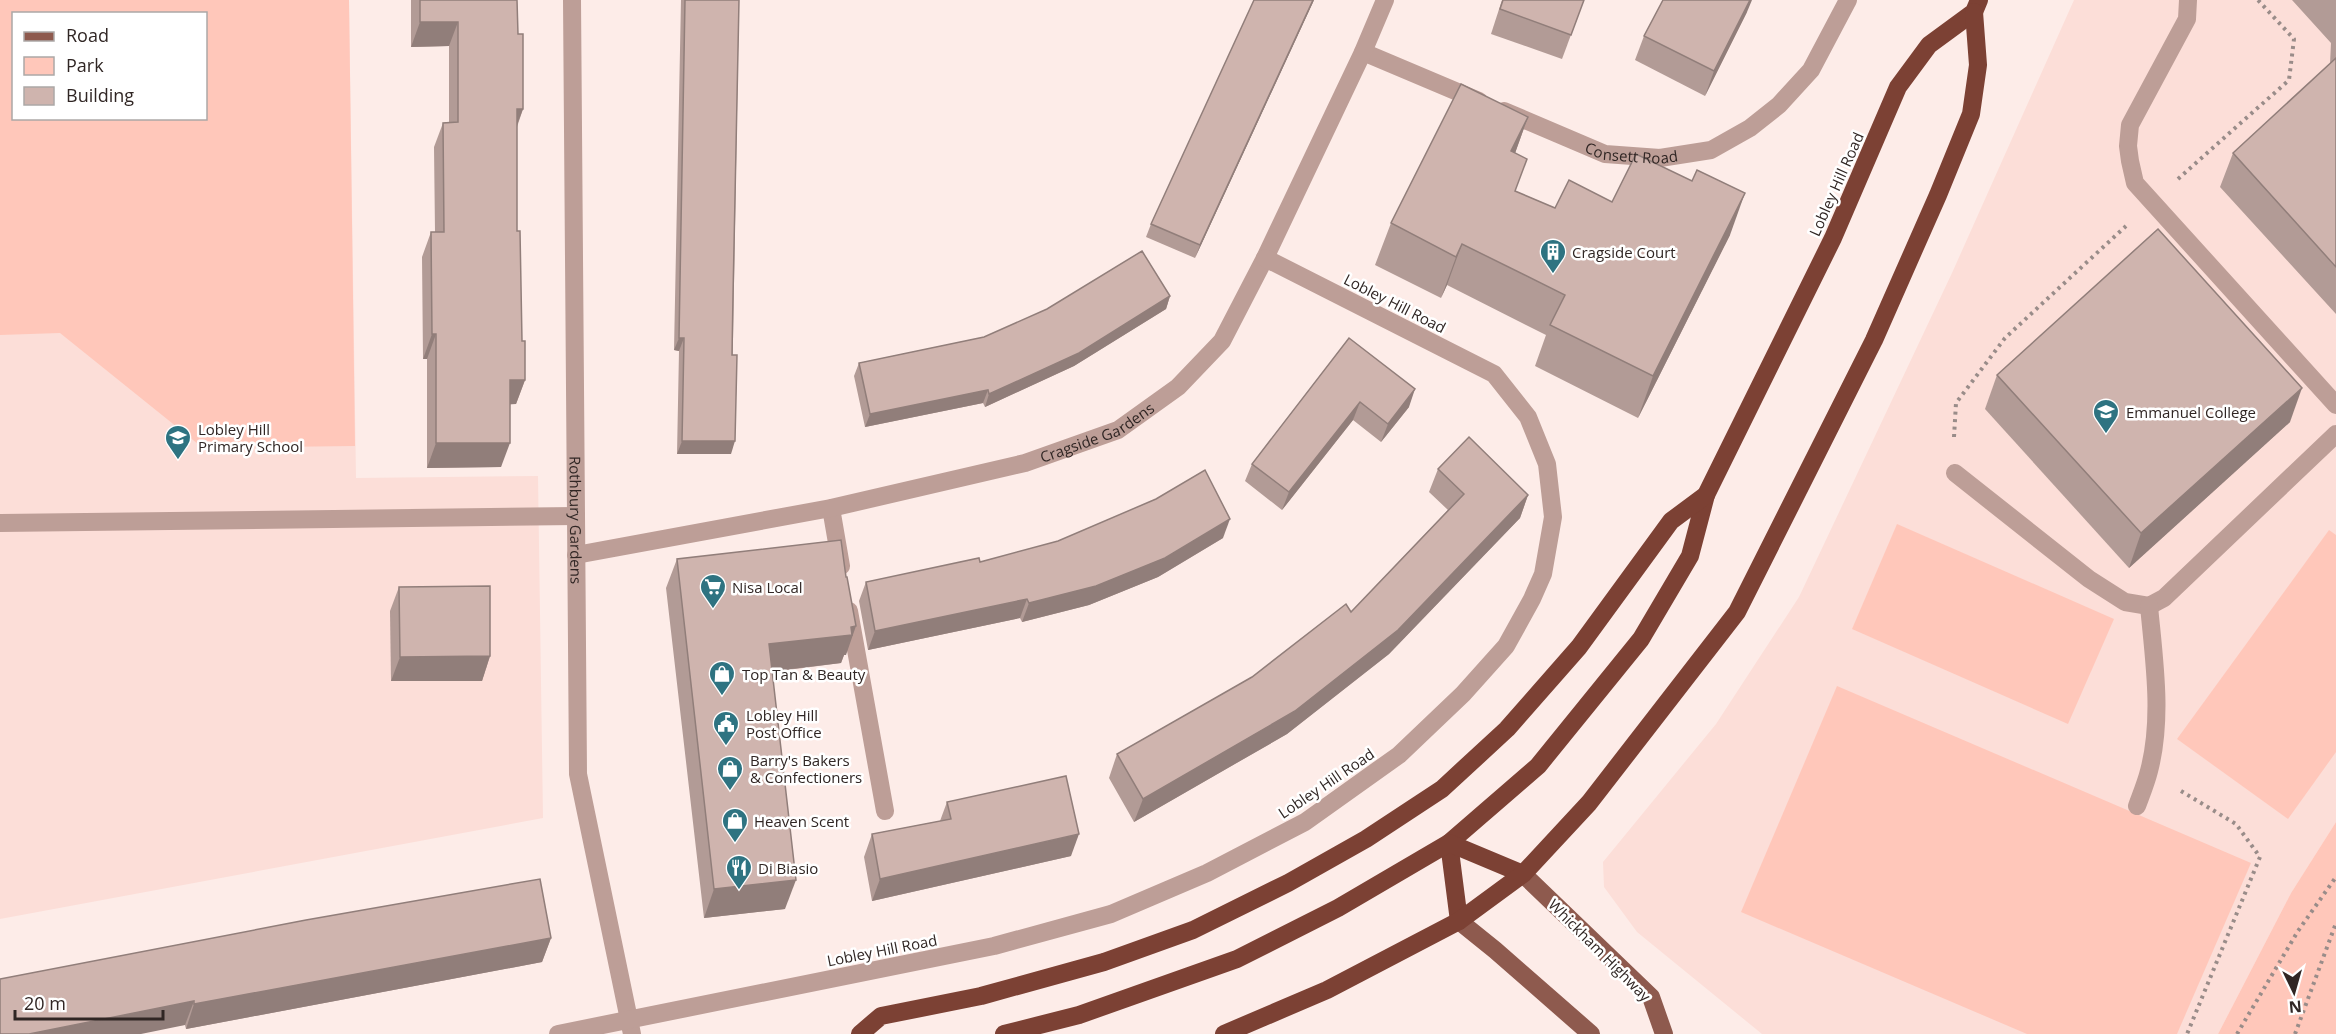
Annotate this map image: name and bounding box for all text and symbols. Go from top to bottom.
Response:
legend [12,12,207,120]
text: Road [66,23,109,47]
text: Park [66,53,104,77]
text: Building [66,83,134,107]
street label: Lobley Hill Road [1804,129,1868,239]
street label: Consett Road [1582,137,1679,168]
building icon: Cragside Court [1538,237,1568,275]
place label: Cragside Court [1572,242,1676,262]
street label: Lobley Hill Road [1341,269,1449,337]
street label: Cragside Gardens [1037,397,1158,467]
school or university icon: Emmanuel College [2091,397,2121,435]
place label: Emmanuel College [2126,402,2256,422]
place label: Lobley Hill Primary School [198,419,303,456]
school or university icon: Lobley Hill Primary School [163,423,193,461]
street label: Rothbury Gardens [566,456,587,584]
supermarket icon: Nisa Local [698,572,728,610]
place label: Nisa Local [732,577,803,597]
shop icon: Top Tan & Beauty [707,659,737,697]
place label: Top Tan & Beauty [742,664,866,684]
place label: Lobley Hill Post Office [746,705,822,742]
public building icon: Lobley Hill Post Office [711,709,741,747]
street label: Lobley Hill Road [1274,743,1378,823]
place label: Barry's Bakers & Confectioners [750,750,862,787]
shop icon: Barry's Bakers & Confectioners [715,754,745,792]
shop icon: Heaven Scent [720,806,750,844]
place label: Heaven Scent [754,811,849,831]
restaurant icon: Di Biasio [724,853,754,891]
place label: Di Biasio [758,858,818,878]
street label: Whickham Highway [1545,895,1656,1006]
street label: Lobley Hill Road [825,930,939,970]
north arrow [2264,962,2324,1022]
scale bar [15,983,164,1021]
text: 20 m [24,991,66,1015]
text: N [2288,995,2303,1018]

